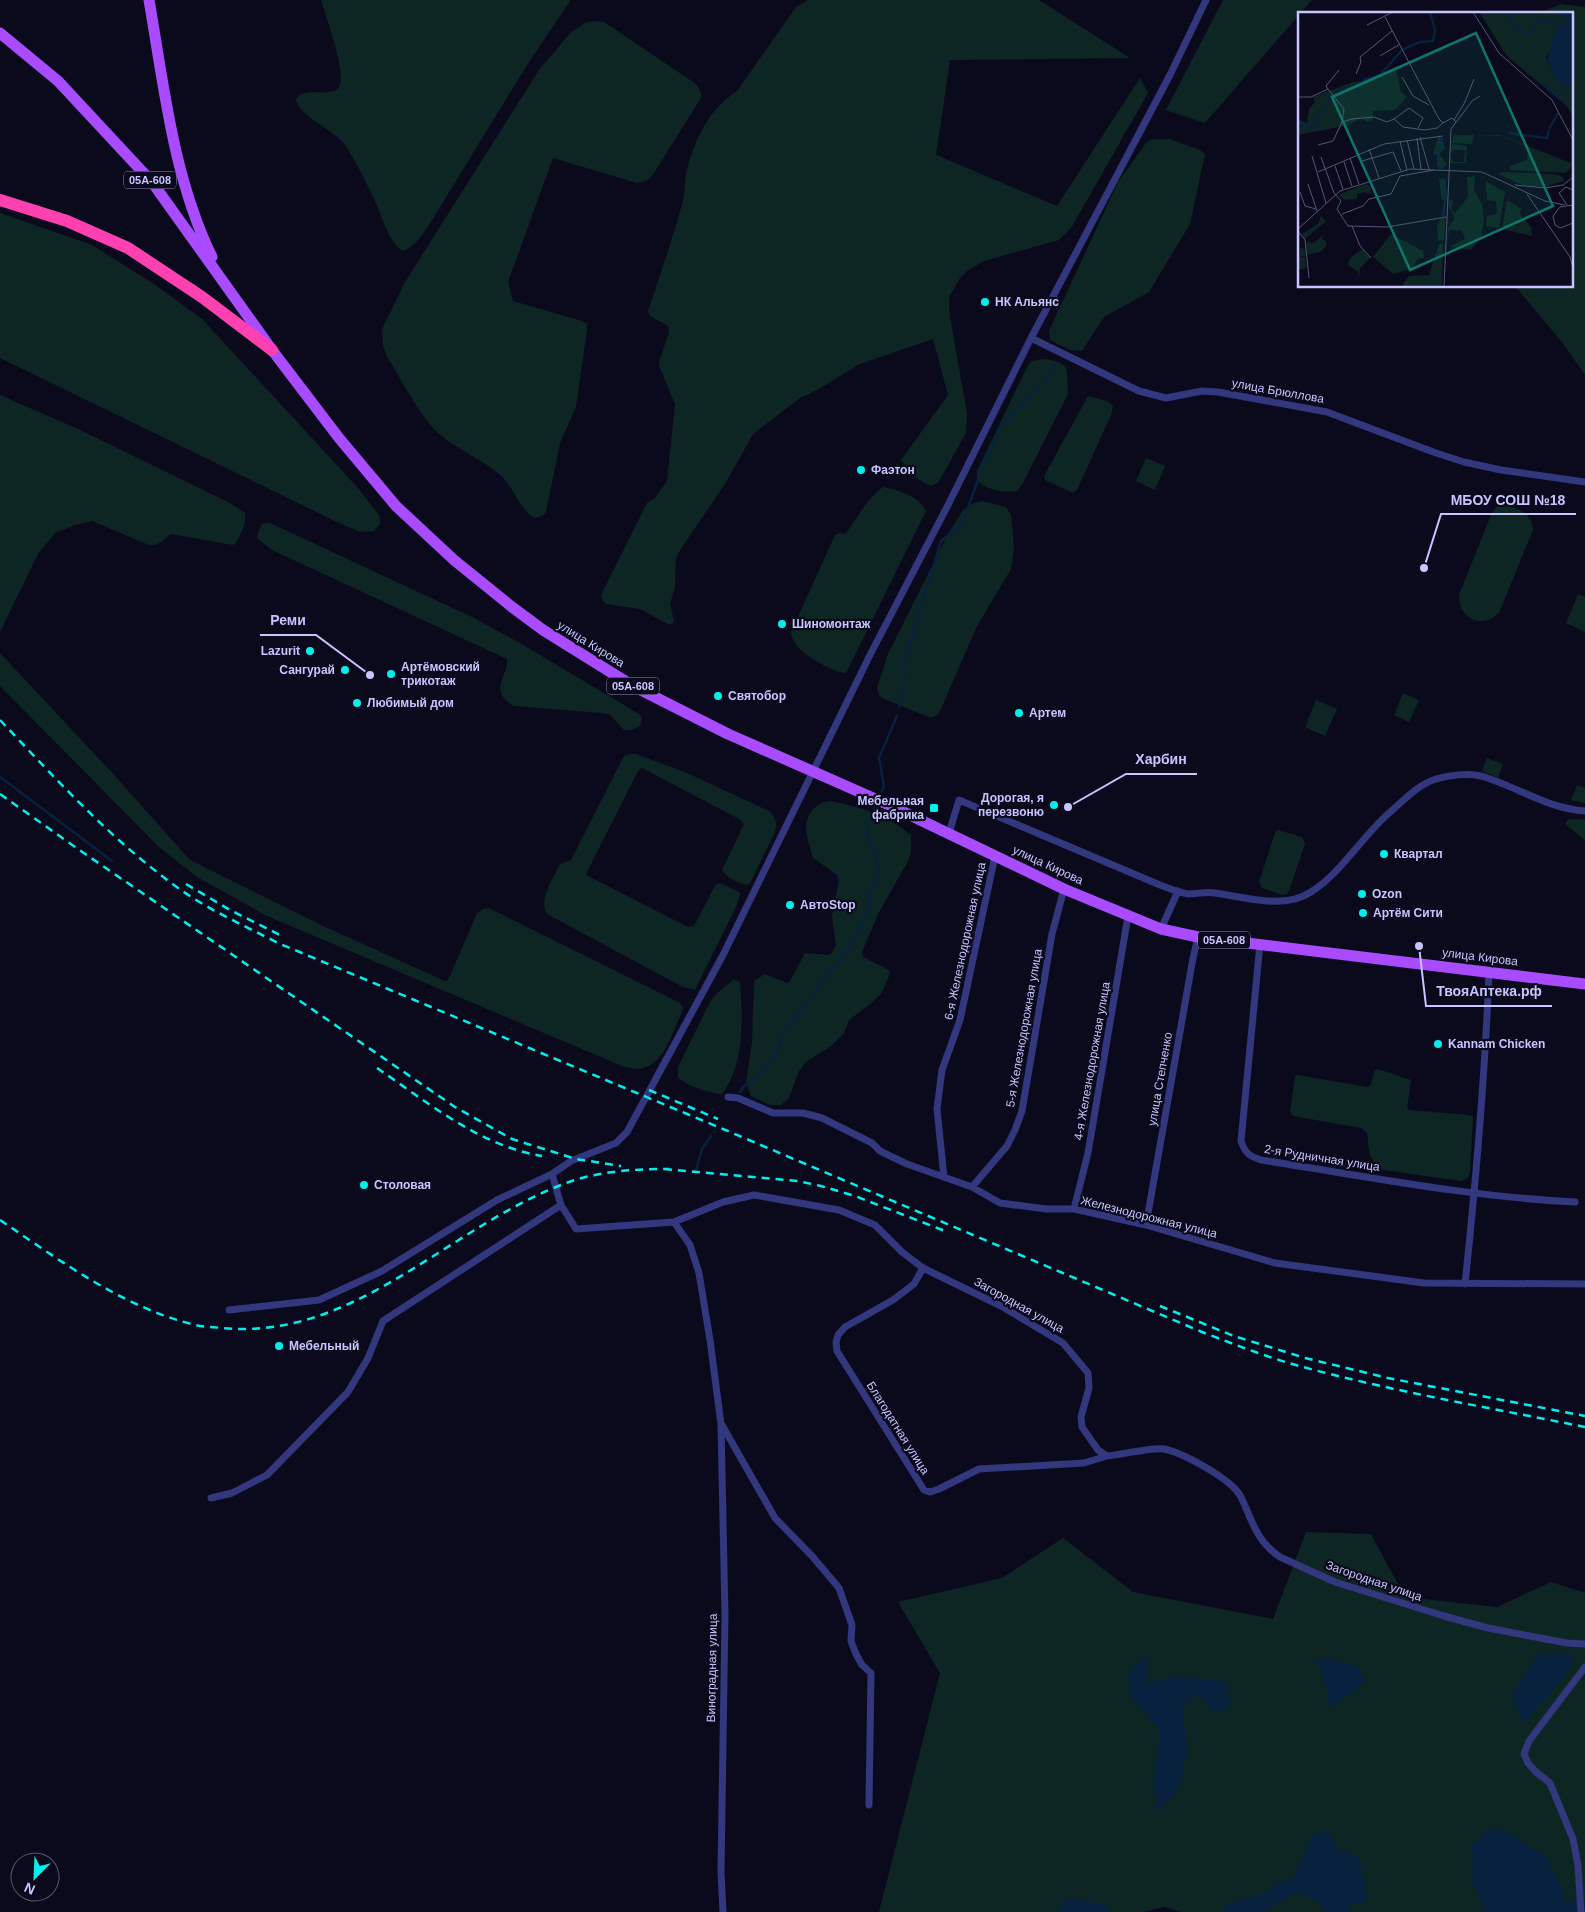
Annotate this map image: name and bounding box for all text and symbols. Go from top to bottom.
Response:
inset map [1298,12,1572,288]
road number: 05А-608 [124,172,176,188]
place label: НК Альянс [995,295,1059,309]
marker: НК Альянс [979,296,991,308]
street label: улица Брюллова [1231,376,1325,406]
place label: Фаэтон [871,463,915,477]
marker: Фаэтон [855,464,867,476]
callout: МБОУ СОШ №18 [1441,485,1576,514]
text: МБОУ СОШ №18 [1451,492,1566,508]
callout: Реми [260,606,316,635]
text: Реми [270,612,306,628]
place label: Шиномонтаж [792,617,871,631]
street label: улица Кирова [555,618,627,670]
marker: Шиномонтаж [776,618,788,630]
place label: Lazurit [261,644,300,658]
marker: Lazurit [304,645,316,657]
place label: Артёмовский трикотаж [401,660,480,688]
place label: Сангурай [279,663,335,677]
marker: Сангурай [339,664,351,676]
marker: Артёмовский трикотаж [385,668,397,680]
road number: 05А-608 [607,678,659,694]
place label: Святобор [728,689,786,703]
marker: Святобор [712,690,724,702]
place label: Любимый дом [367,696,454,710]
marker: Любимый дом [351,697,363,709]
place label: Артем [1029,706,1066,720]
marker: Артем [1013,707,1025,719]
callout: Харбин [1126,745,1197,774]
text: Харбин [1135,751,1187,767]
place label: Дорогая, я перезвоню [978,791,1044,819]
place label: Мебельная фабрика [857,794,924,822]
marker: Дорогая, я перезвоню [1048,799,1060,811]
marker: Мебельная фабрика [928,802,940,814]
street label: улица Кирова [1010,843,1086,888]
place label: Квартал [1394,847,1443,861]
marker: Квартал [1378,848,1390,860]
street label: 6-я Железнодорожная улица [941,861,989,1021]
place label: Ozon [1372,887,1402,901]
marker: Ozon [1356,888,1368,900]
place label: АвтоStop [800,898,856,912]
marker: АвтоStop [784,899,796,911]
place label: Артём Сити [1373,906,1443,920]
marker: Артём Сити [1357,907,1369,919]
road number: 05А-608 [1198,932,1250,948]
street label: улица Кирова [1441,945,1519,969]
street label: 5-я Железнодорожная улица [1003,947,1045,1108]
callout: ТвояАптека.рф [1426,977,1552,1006]
street label: 4-я Железнодорожная улица [1071,980,1113,1141]
text: ТвояАптека.рф [1436,983,1542,999]
street label: улица Степченко [1145,1031,1175,1127]
place label: Kannam Chicken [1448,1037,1545,1051]
marker: Kannam Chicken [1432,1038,1444,1050]
street label: 2-я Рудничная улица [1263,1142,1381,1174]
place label: Столовая [374,1178,431,1192]
marker: Столовая [358,1179,370,1191]
street label: Железнодорожная улица [1079,1193,1219,1241]
street label: Загородная улица [971,1274,1067,1336]
place label: Мебельный [289,1339,359,1353]
marker: Мебельный [273,1340,285,1352]
street label: Благодатная улица [864,1379,932,1477]
street label: Загородная улица [1324,1558,1424,1604]
street label: Виноградная улица [704,1613,720,1723]
north arrow [10,1852,60,1902]
text: N [22,1880,38,1898]

